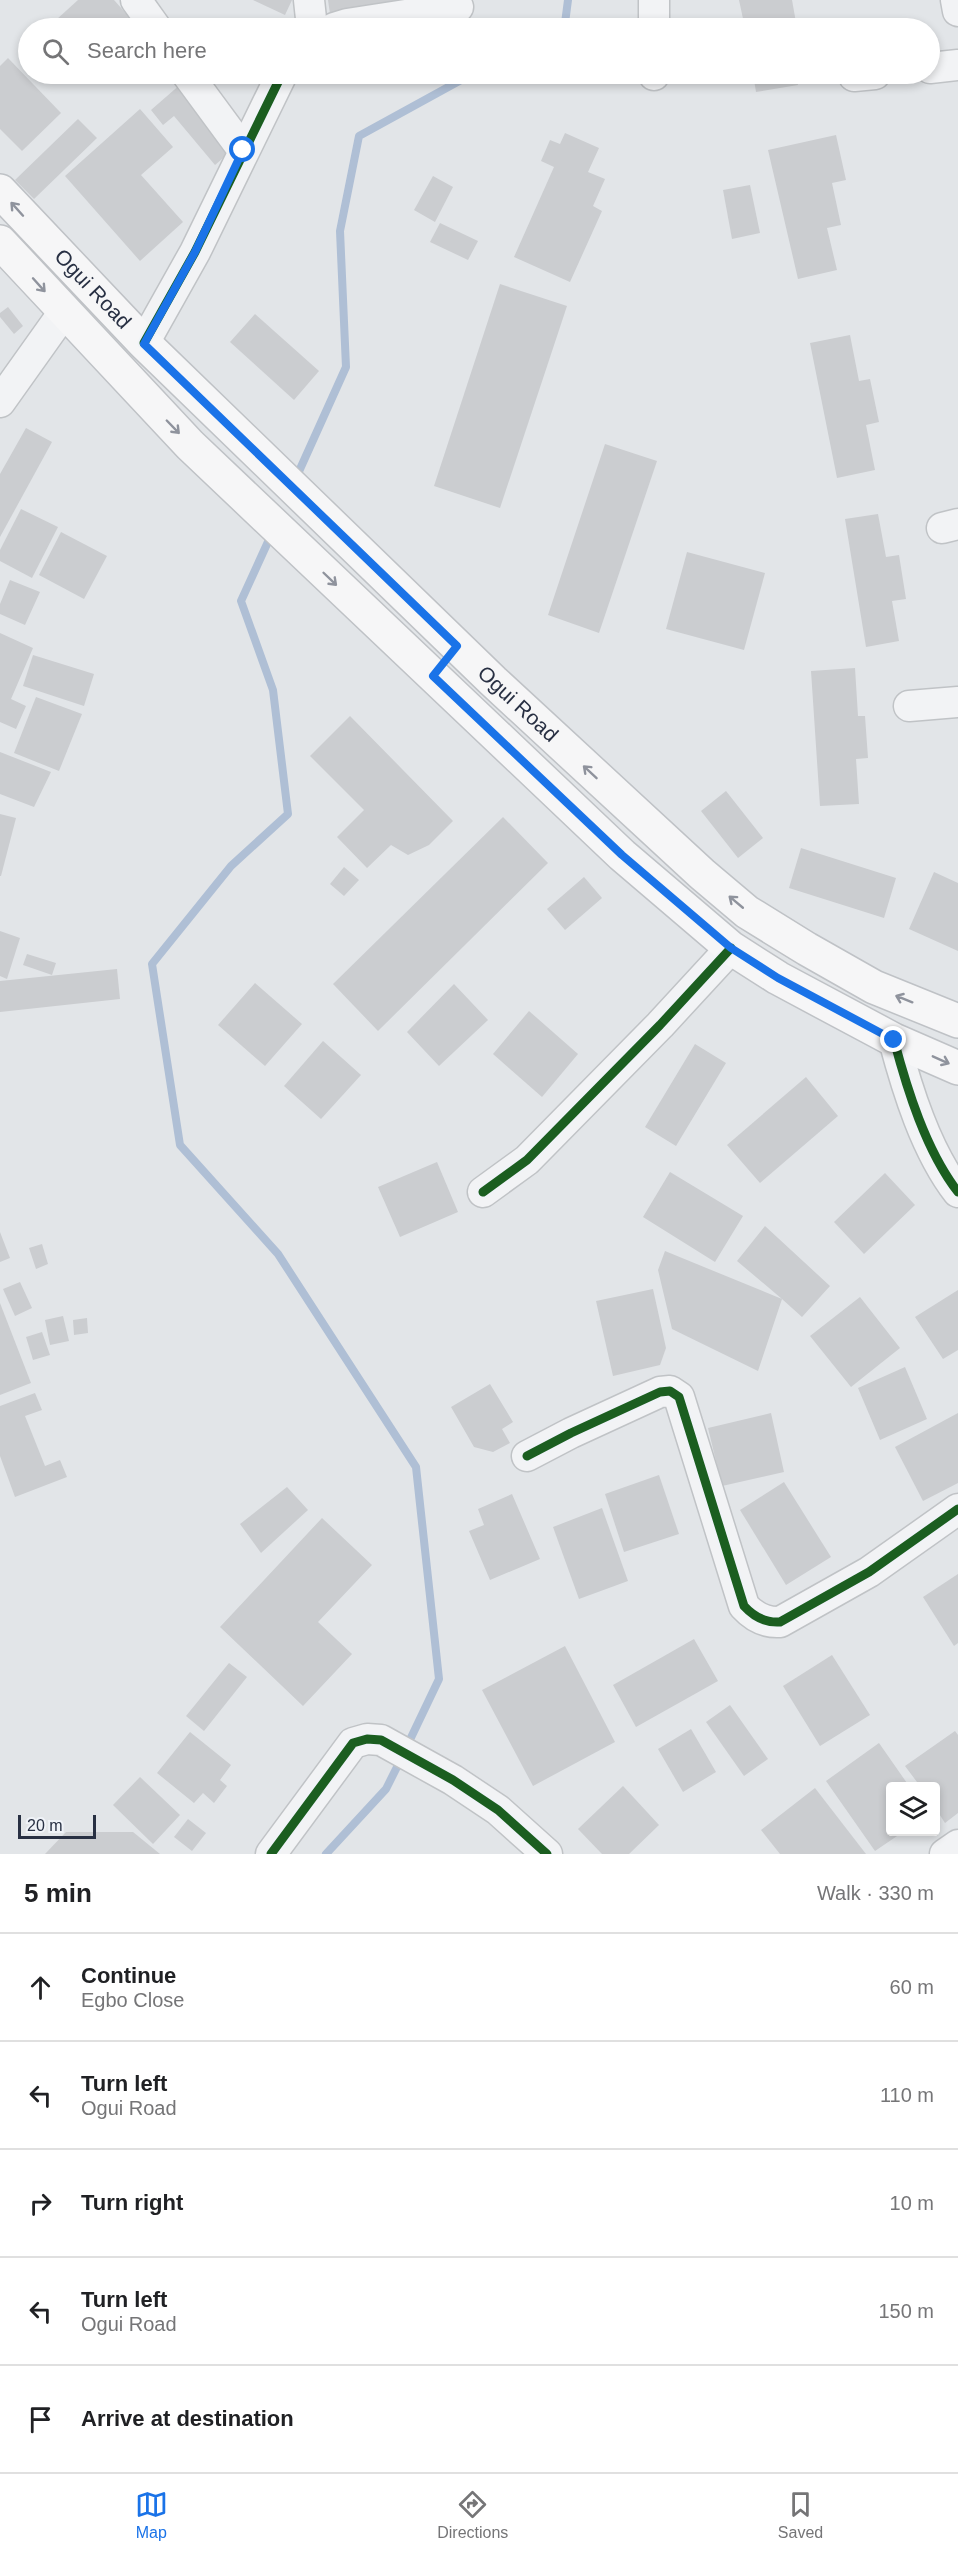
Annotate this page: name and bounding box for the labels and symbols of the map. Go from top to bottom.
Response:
route start [229,136,255,162]
one-way arrow [10,202,24,217]
street label: Ogui Road [50,244,136,333]
one-way arrow [32,277,46,292]
one-way arrow [166,419,180,434]
one-way arrow [323,572,338,586]
street label: Ogui Road [474,661,563,746]
one-way arrow [583,764,598,779]
one-way arrow [728,895,744,908]
one-way arrow [895,993,914,1004]
route end [880,1026,906,1052]
one-way arrow [931,1055,949,1066]
scale bar [18,1812,96,1840]

